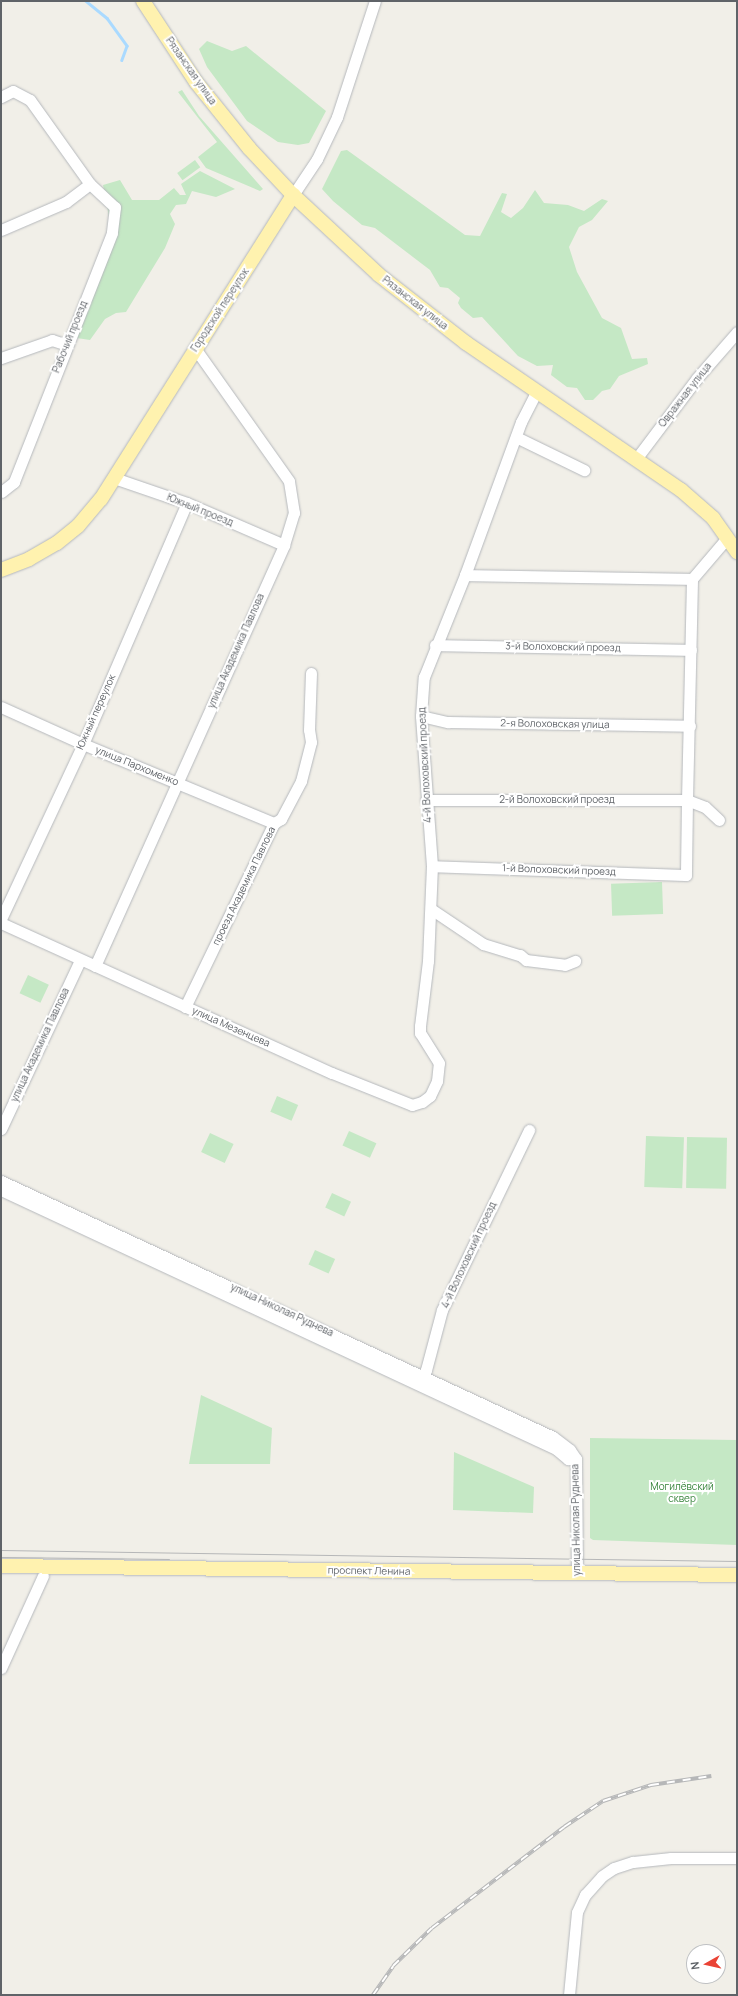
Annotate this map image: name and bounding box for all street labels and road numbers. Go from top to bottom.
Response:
street label: Рязанская улица [163,35,219,107]
street label: Городской переулок [189,266,251,354]
street label: Рязанская улица [380,274,450,332]
street label: Рабочий проезд [50,299,90,375]
street label: Овражная улица [656,360,714,430]
street label: Южный проезд [165,491,235,529]
street label: улица Академика Павлова [205,592,267,710]
street label: 3-й Волоховский проезд [505,640,621,654]
street label: Южный переулок [74,672,118,752]
street label: 4-й Волоховский проезд [416,707,434,823]
street label: 2-я Волоховская улица [500,717,610,731]
street label: улица Пархоменко [94,744,180,788]
street label: 2-й Волоховский проезд [499,794,615,806]
street label: проезд Академика Павлова [210,825,278,947]
street label: 1-й Волоховский проезд [502,862,616,878]
street label: улица Академика Павлова [8,986,72,1104]
street label: улица Мезенцева [190,1004,272,1050]
street label: 4-й Волоховский проезд [439,1200,499,1310]
street label: улица Николая Руднева [229,1281,335,1339]
street label: улица Николая Руднева [569,1464,583,1576]
street label: проспект Ленина [328,1564,410,1578]

